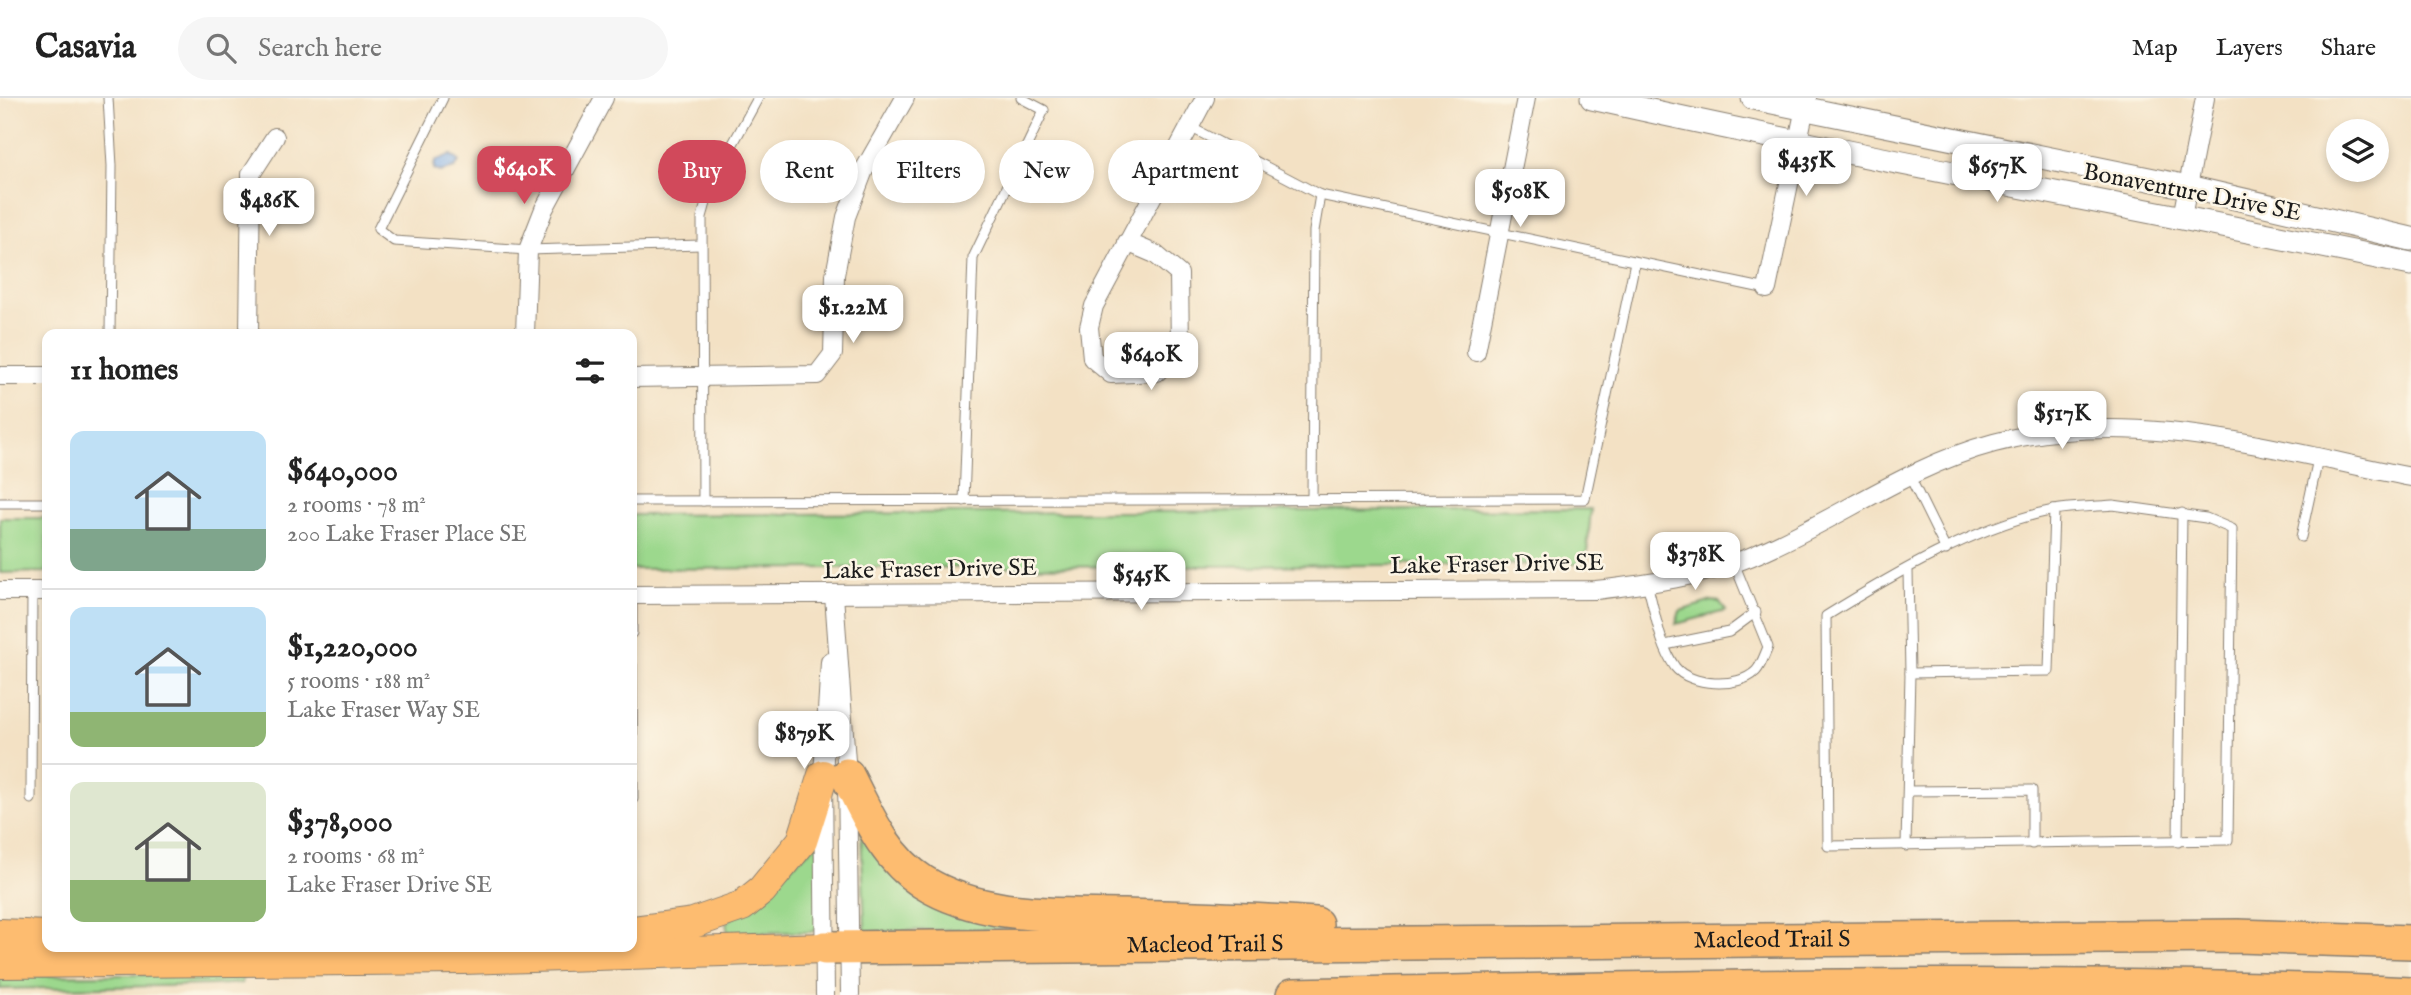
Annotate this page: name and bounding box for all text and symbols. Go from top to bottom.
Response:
search box [178,17,668,80]
text: Casavia [35,27,136,69]
icon: search [202,29,240,67]
text: Search here [258,32,382,65]
text: Map [2132,33,2178,64]
text: Layers [2216,33,2283,64]
text: Share [2321,33,2376,64]
map controls [2326,119,2389,182]
button: layers [2326,119,2389,182]
pin: $435K [1757,139,1855,198]
chip: Buy [658,140,746,203]
chip: Rent [760,140,858,203]
chip: Filters [872,140,985,203]
chip: New [999,140,1094,203]
chip: Apartment [1108,140,1263,203]
pin: $657K [1948,144,2046,204]
pin: $640K [475,146,573,206]
text: $435K [1777,146,1835,175]
text: $657K [1968,152,2026,181]
text: $640K [493,154,555,183]
street label: Bonaventure Drive SE [2080,157,2304,229]
pin: $508K [1471,170,1569,229]
text: $508K [1491,177,1549,206]
pin: $486K [220,178,318,238]
text: $486K [239,186,299,215]
pin: $1.22M [796,286,910,345]
text: $1.22M [818,293,888,322]
pin: $640K [1102,332,1200,392]
text: $640K [1120,340,1182,369]
text: 11 homes [70,352,178,390]
icon: filters [571,352,609,390]
pin: $517K [2013,392,2111,451]
text: $517K [2033,399,2091,428]
text: $640,000 [287,453,398,491]
icon: home [126,459,210,543]
text: 2 rooms · 78 m² [287,491,426,520]
text: 200 Lake Fraser Place SE [287,520,527,549]
pin: $378K [1646,532,1744,592]
text: $378K [1666,540,1724,569]
street label: Lake Fraser Drive SE [1390,548,1604,582]
pin: $545K [1092,552,1190,612]
street label: Lake Fraser Drive SE [823,553,1037,587]
text: $545K [1112,560,1170,589]
text: $1,220,000 [287,629,418,667]
icon: home [126,635,210,719]
text: 5 rooms · 188 m² [287,667,430,696]
text: Lake Fraser Way SE [287,696,480,725]
pin: $879K [755,712,853,771]
text: $879K [774,719,834,748]
text: $378,000 [287,804,393,842]
icon: home [126,810,210,894]
text: 2 rooms · 68 m² [287,842,425,871]
text: Lake Fraser Drive SE [287,871,492,900]
street label: Macleod Trail S [1693,924,1851,956]
street label: Macleod Trail S [1126,929,1284,961]

